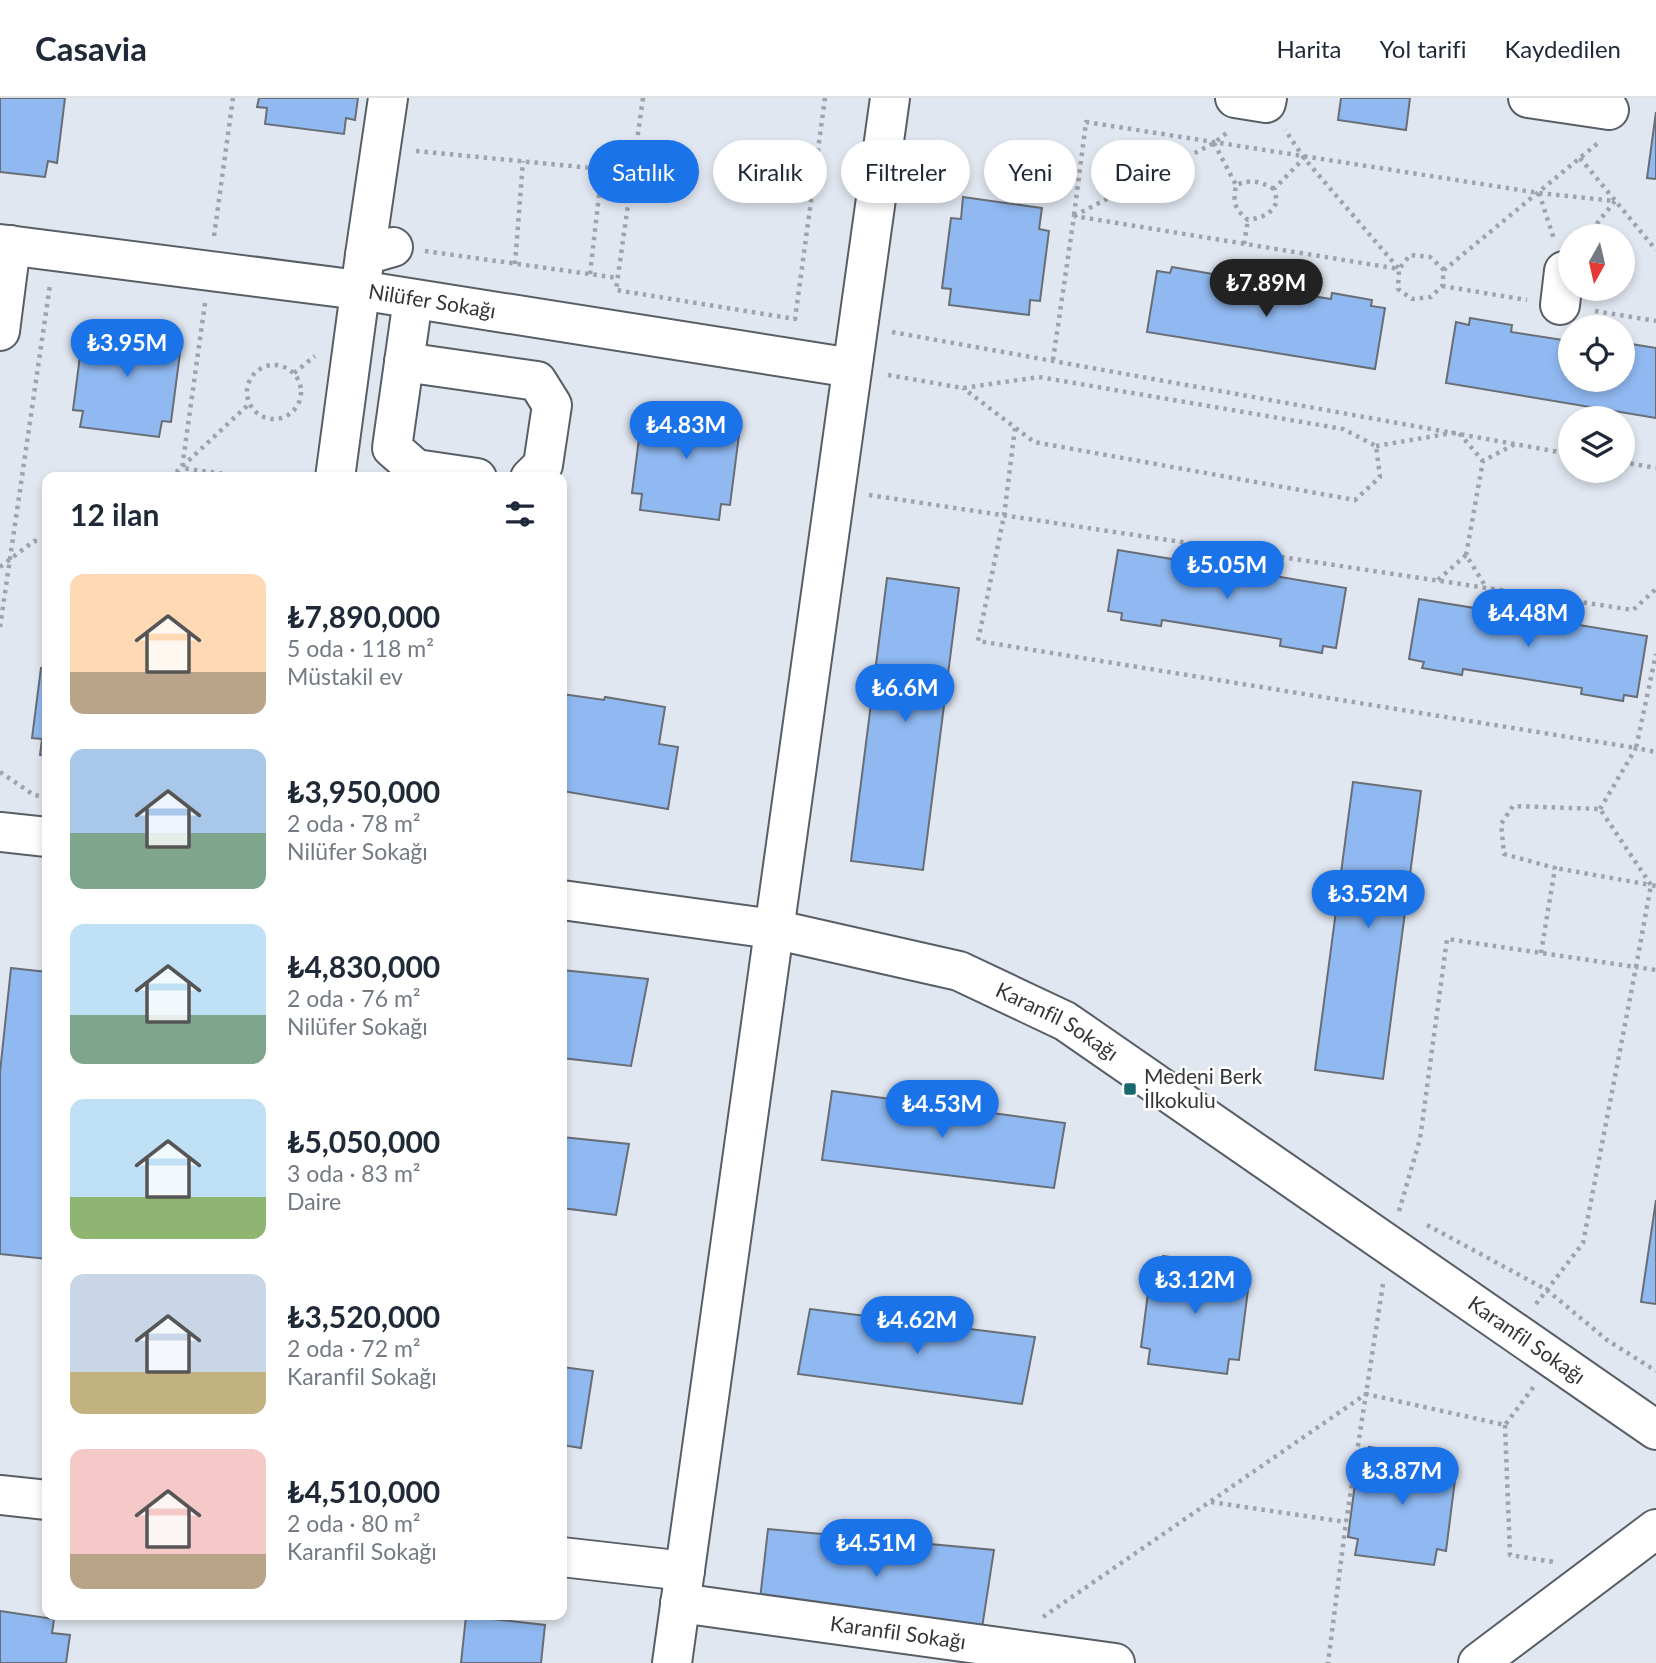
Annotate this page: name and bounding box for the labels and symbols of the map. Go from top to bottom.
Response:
north arrow [1558,224,1634,301]
pin: ₺7.89M [1209,260,1323,319]
street label: Nilüfer Sokağı [367,278,498,322]
pin: ₺3.95M [70,320,184,379]
pin: ₺4.83M [629,402,743,461]
pin: ₺5.05M [1170,542,1284,601]
pin: ₺4.48M [1471,589,1585,649]
pin: ₺6.6M [856,664,954,724]
pin: ₺3.52M [1311,870,1425,930]
street label: Karanfil Sokağı [992,976,1124,1065]
place label: Medeni Berk İlkokulu [1144,1063,1262,1112]
pin: ₺4.53M [885,1080,999,1140]
marker: Medeni Berk İlkokulu [1122,1081,1138,1097]
pin: ₺3.12M [1138,1256,1252,1316]
street label: Karanfil Sokağı [1464,1290,1591,1388]
pin: ₺4.62M [860,1296,974,1356]
pin: ₺3.87M [1345,1448,1459,1507]
pin: ₺4.51M [819,1520,933,1579]
street label: Karanfil Sokağı [829,1610,968,1653]

